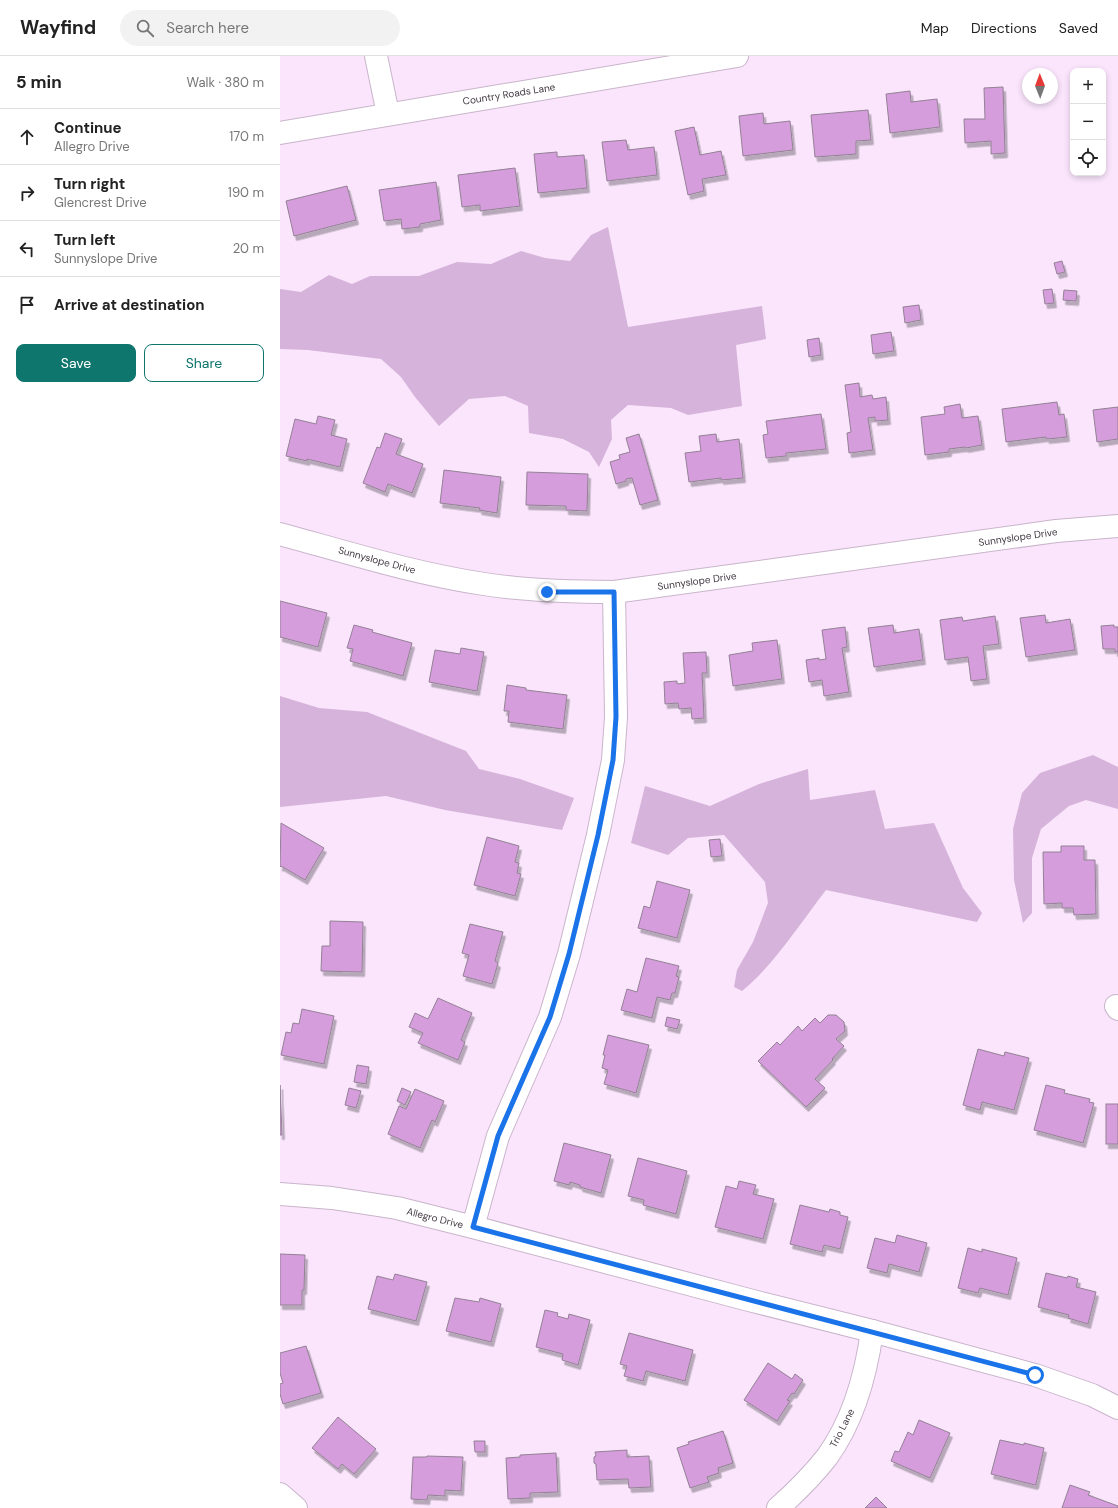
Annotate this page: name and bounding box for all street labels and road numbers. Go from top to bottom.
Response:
street label: Country Roads Lane [462,80,557,108]
street label: Sunnyslope Drive [978,525,1059,549]
street label: Sunnyslope Drive [337,543,417,577]
street label: Sunnyslope Drive [657,569,738,593]
street label: Allegro Drive [405,1205,465,1231]
street label: Trio Lane [827,1406,857,1450]

